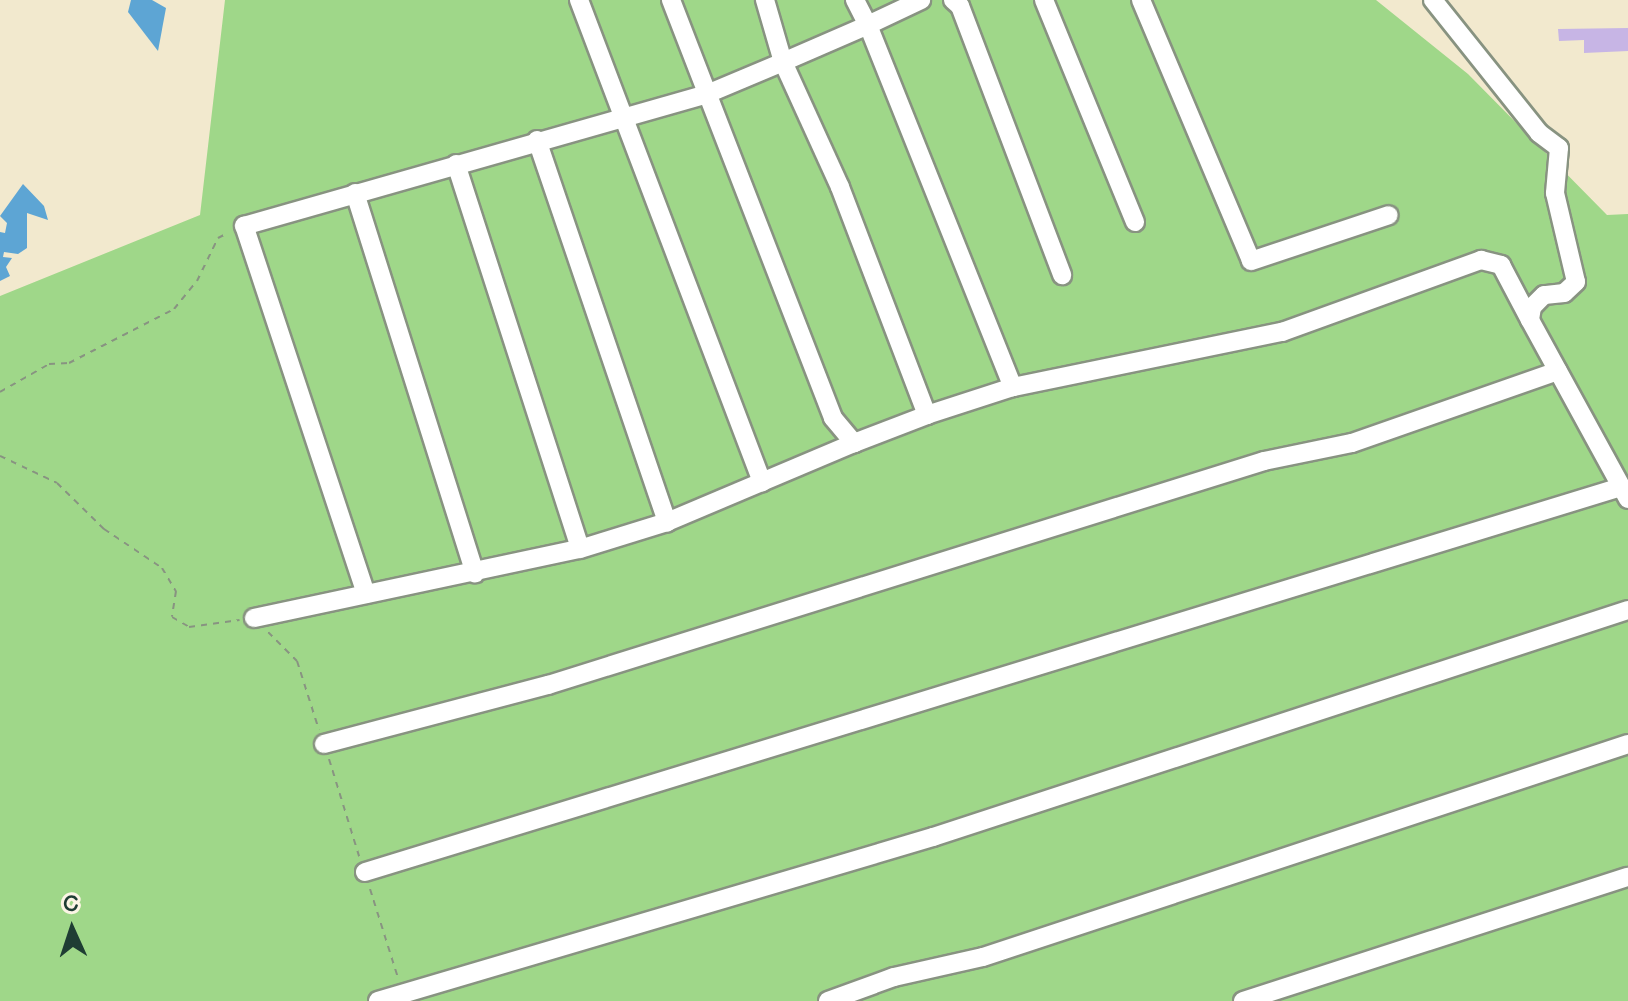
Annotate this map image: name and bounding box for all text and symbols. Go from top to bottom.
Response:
north arrow [32,889,112,969]
text: С [62,891,79,918]

